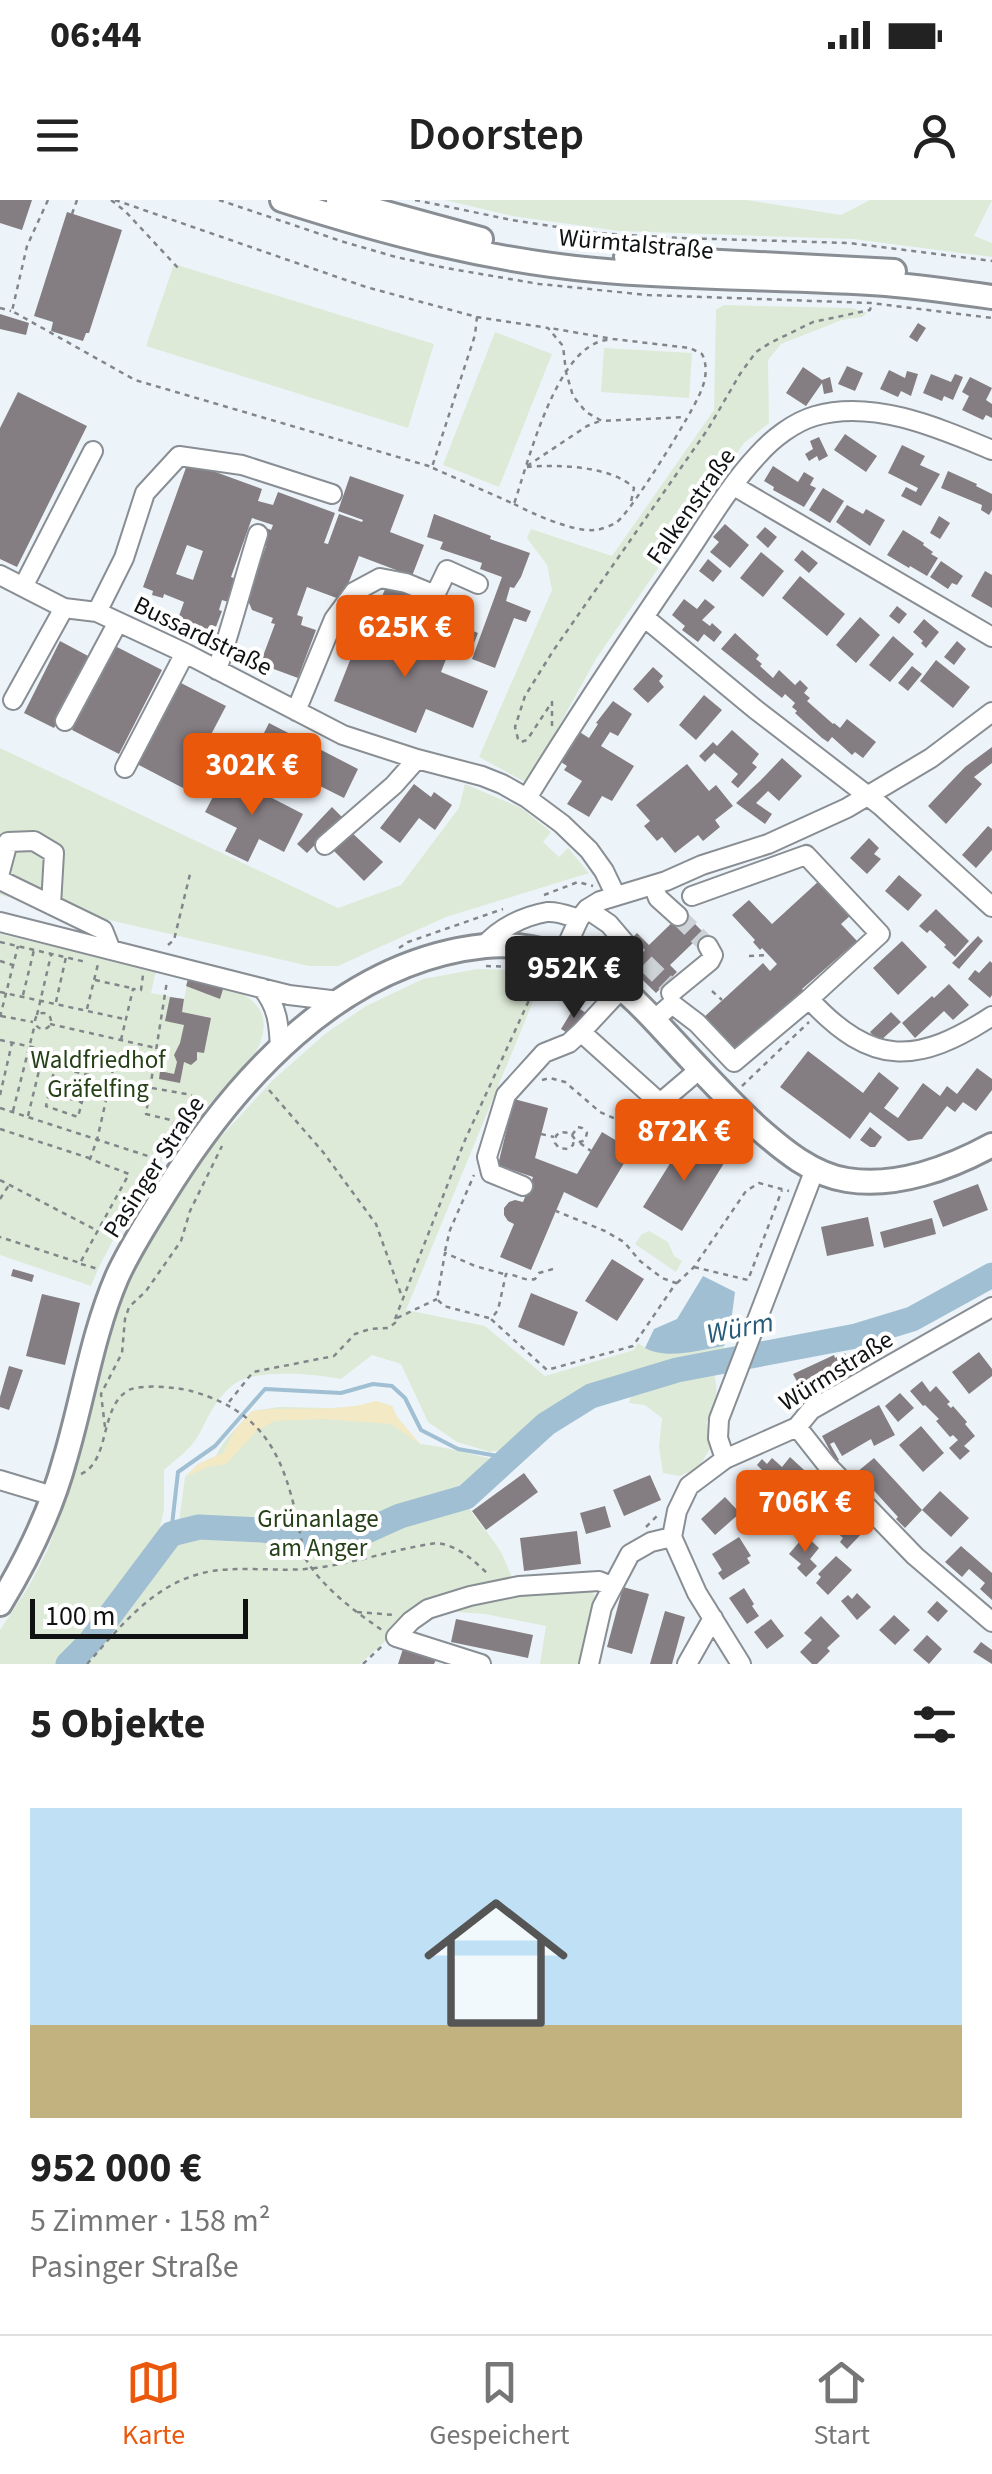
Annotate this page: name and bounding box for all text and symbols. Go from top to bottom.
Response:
text: 06:44 [50,8,142,62]
text: Doorstep [408,103,584,167]
icon: menu [30,108,85,163]
icon: person [907,108,962,163]
street label: Würmtalstraße [557,219,715,269]
street label: Falkenstraße [638,441,744,571]
street label: Bussardstraße [128,587,278,685]
pin: 625K € [324,595,486,680]
text: 625K € [358,604,452,650]
pin: 302K € [171,733,333,818]
text: 302K € [205,742,299,788]
pin: 952K € [493,936,655,1021]
text: 952K € [527,945,621,991]
park label: Waldfriedhof Gräfelfing [31,1042,166,1107]
street label: Pasinger Straße [95,1089,213,1245]
pin: 872K € [603,1099,765,1184]
text: 872K € [637,1108,731,1154]
water label: Würm [703,1302,777,1354]
street label: Würmstraße [772,1322,900,1420]
pin: 706K € [724,1470,886,1555]
text: 706K € [758,1479,852,1525]
park label: Grünanlage am Anger [257,1501,379,1566]
scale bar [30,1594,248,1638]
text: 100 m [45,1596,116,1636]
text: 5 Objekte [30,1694,205,1754]
icon: filters [907,1697,962,1752]
icon: home [406,1873,586,2053]
text: 952 000 € [30,2138,202,2198]
text: 5 Zimmer · 158 m² [30,2198,271,2244]
text: Pasinger Straße [30,2244,239,2290]
tab: Karte [122,2355,185,2455]
tab: Gespeichert [429,2355,569,2455]
tab: Start [813,2355,870,2455]

